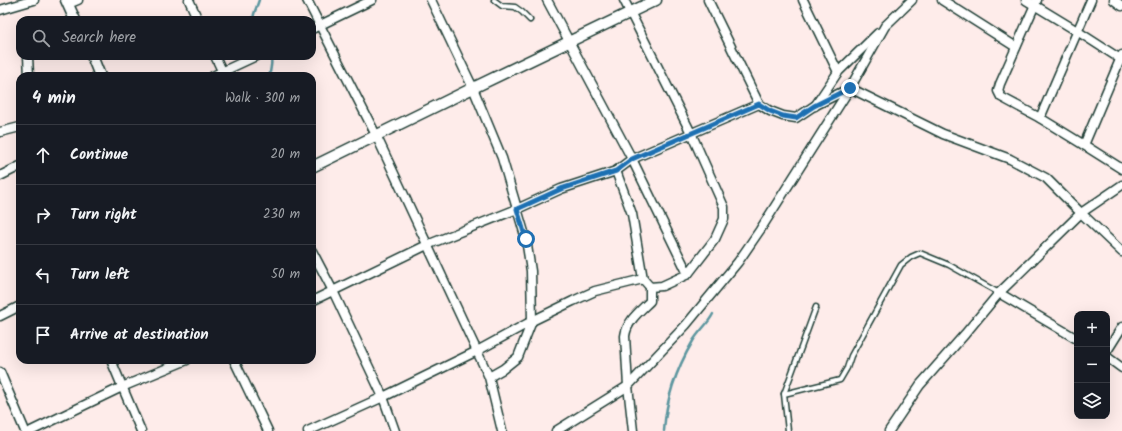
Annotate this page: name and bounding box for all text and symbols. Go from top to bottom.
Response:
search box [16,16,316,60]
text: Search here [62,26,136,50]
icon: search [30,27,52,49]
route end [841,79,859,97]
text: 4 min [32,85,76,112]
text: Walk · 300 m [225,88,300,109]
text: Continue [70,143,128,167]
icon: ahead [32,144,54,166]
text: 20 m [270,144,300,165]
text: Turn right [70,203,137,227]
icon: right [32,204,54,226]
text: 230 m [263,204,300,225]
route start [517,230,535,248]
text: Turn left [70,263,130,287]
icon: left [32,264,54,286]
text: 50 m [271,264,300,285]
map controls [1074,311,1110,419]
button: + [1074,311,1110,347]
text: Arrive at destination [70,323,209,347]
icon: arrive [32,324,54,346]
button: − [1074,347,1110,383]
button: layers [1074,383,1110,419]

